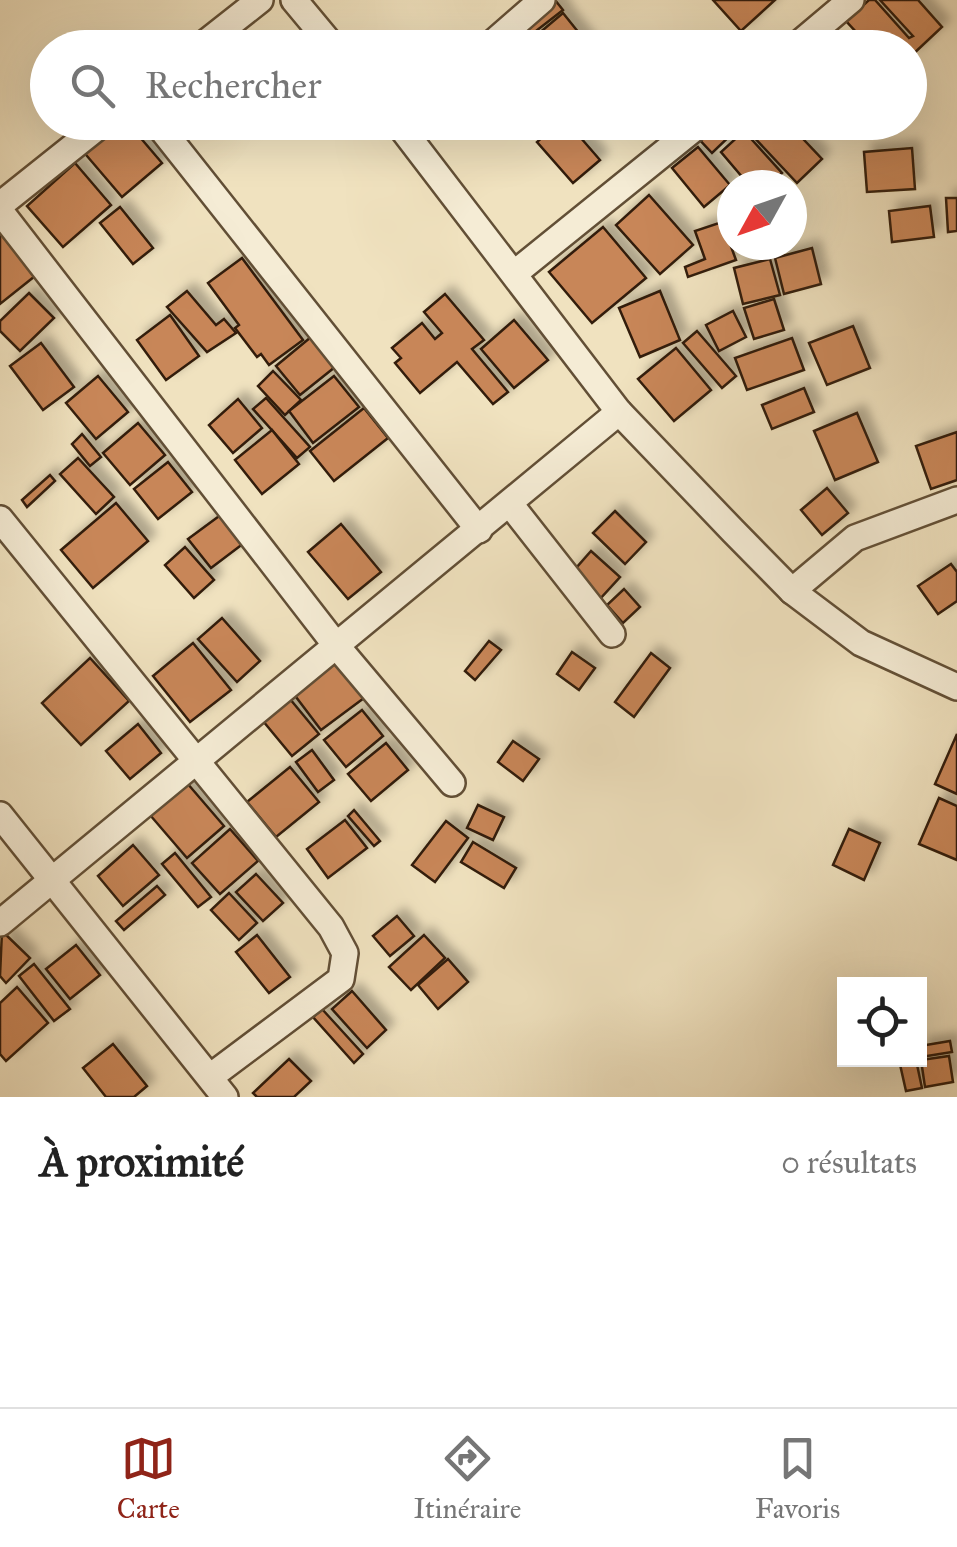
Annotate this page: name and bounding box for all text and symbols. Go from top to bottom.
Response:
search box [30,30,927,140]
icon: search [65,58,120,113]
text: Rechercher [145,62,321,108]
north arrow [717,170,807,260]
map controls [837,977,927,1067]
button: locate [837,977,927,1067]
text: À proximité [40,1136,244,1188]
text: 0 résultats [781,1143,917,1182]
tab: Carte [117,1431,180,1526]
tab: Itinéraire [414,1431,521,1526]
tab: Favoris [755,1431,840,1526]

